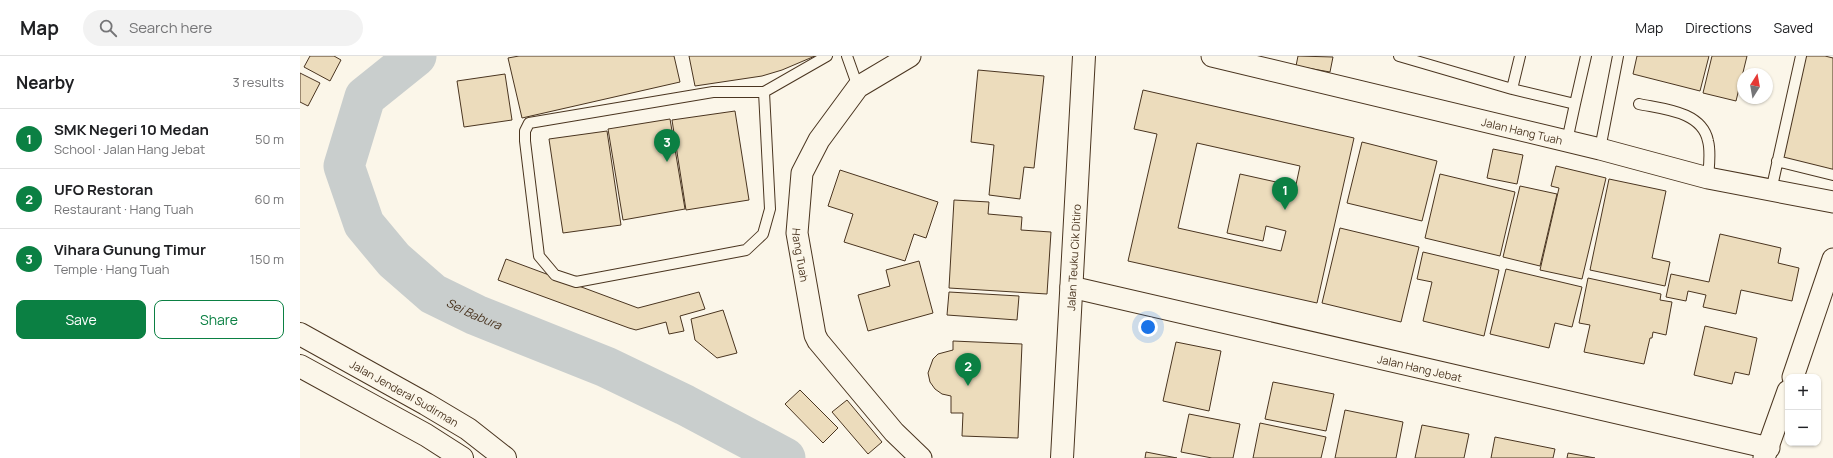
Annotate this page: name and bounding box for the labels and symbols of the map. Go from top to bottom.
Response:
north arrow [1737,68,1773,104]
street label: Jalan Hang Tuah [1480,113,1564,147]
pin: 3 [654,129,680,162]
pin: 1 [1272,177,1298,210]
street label: Jalan Teuku Cik Ditiro [1063,203,1083,311]
street label: Hang Tuah [789,228,813,283]
water label: Sei Babura [444,293,505,333]
your location [1138,317,1158,337]
street label: Jalan Hang Jebat [1376,350,1464,384]
pin: 2 [955,353,981,386]
street label: Jalan Jenderal Sudirman [348,356,462,429]

